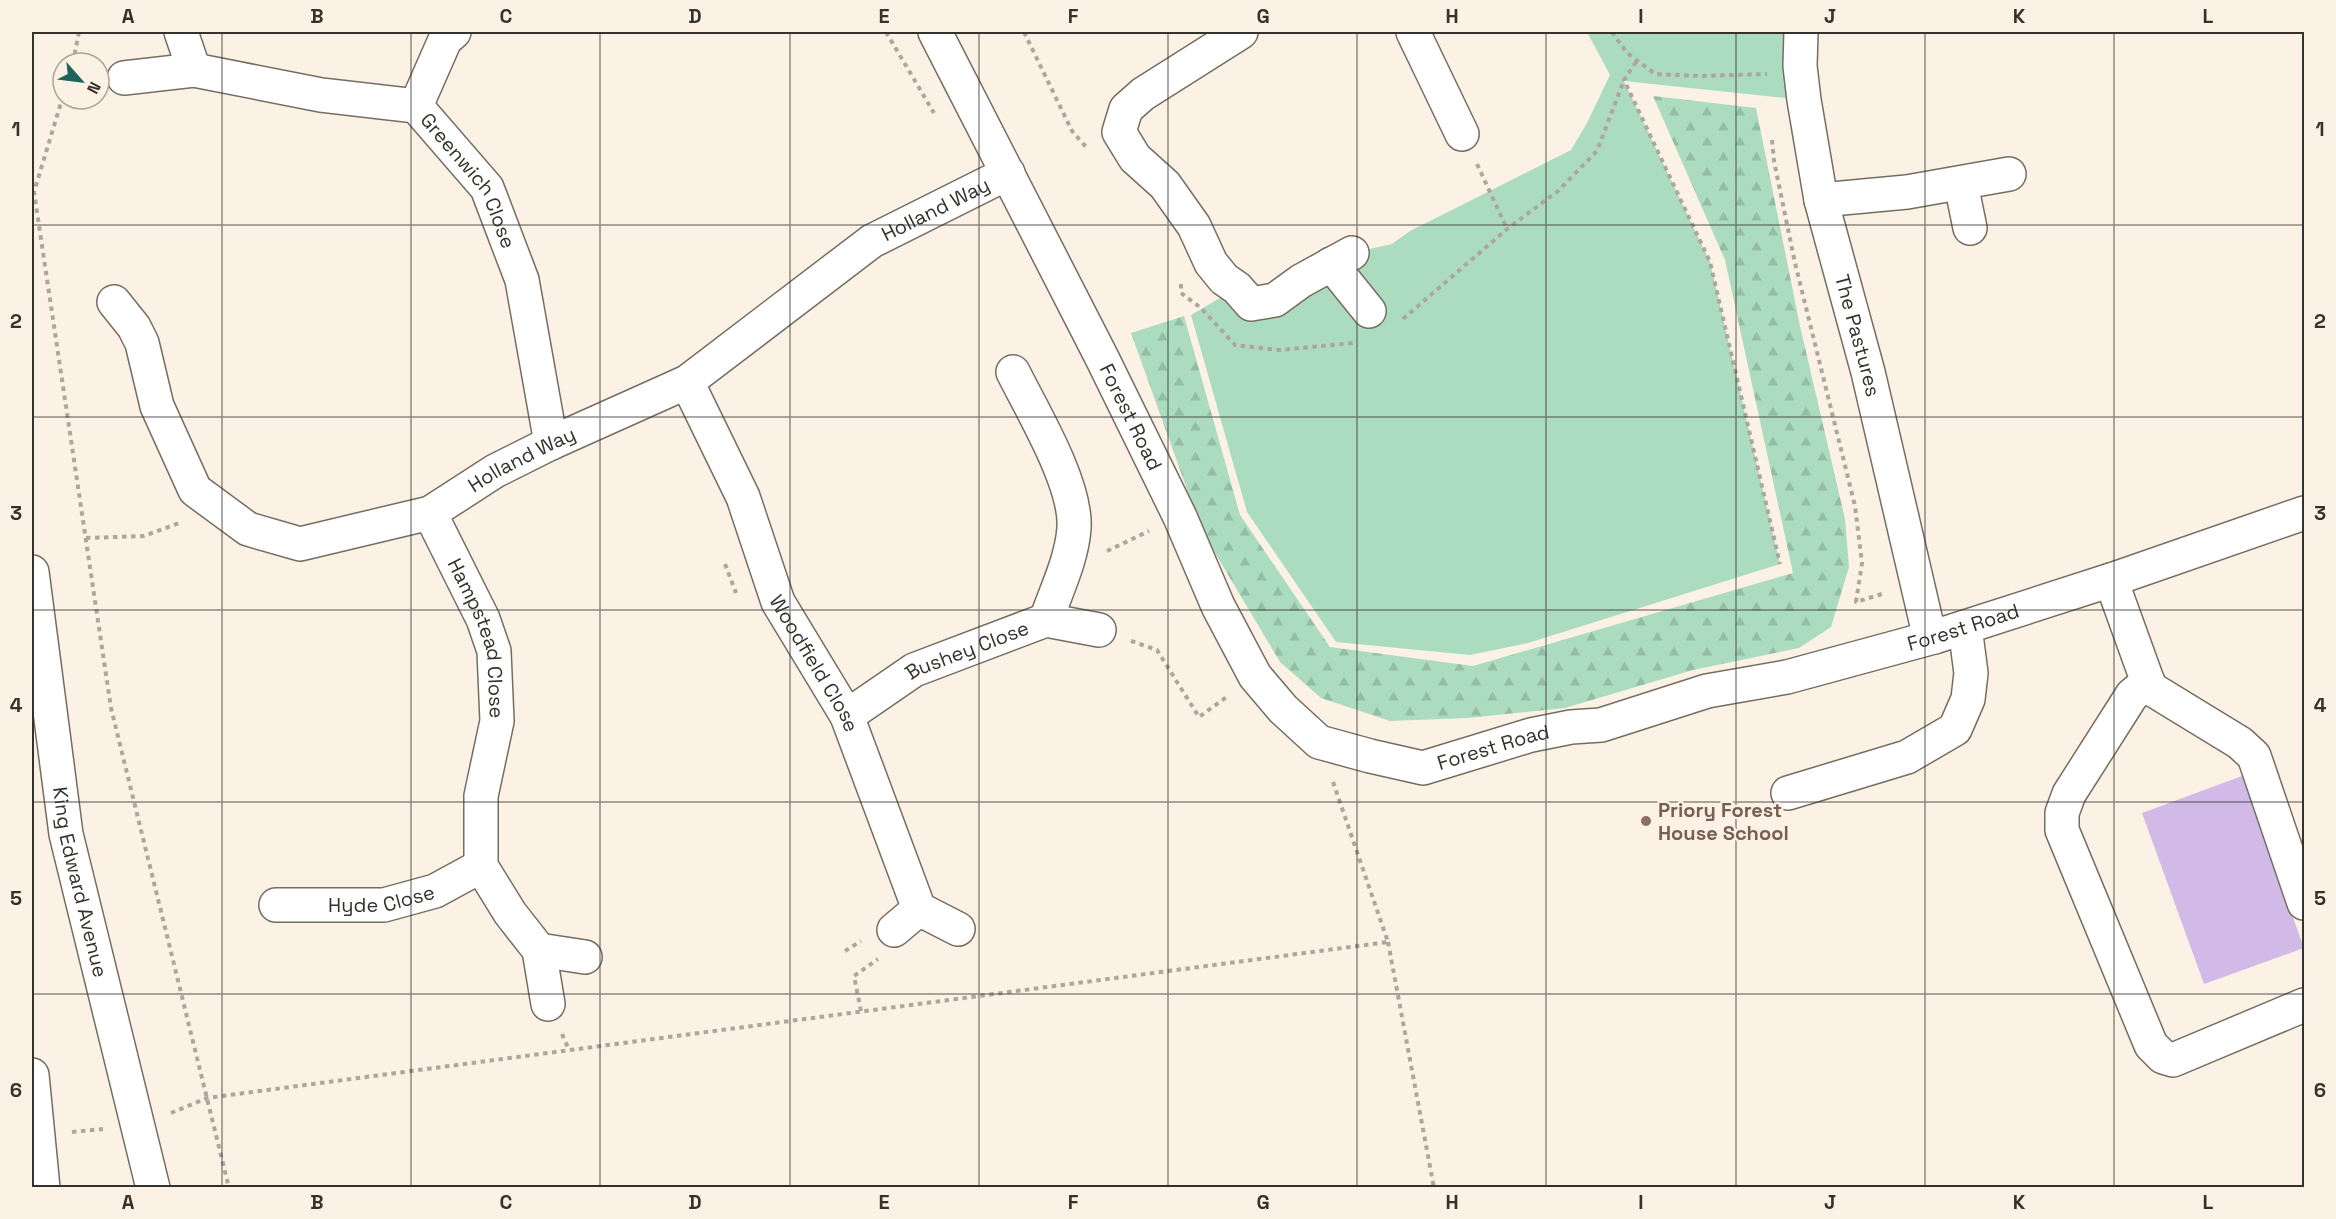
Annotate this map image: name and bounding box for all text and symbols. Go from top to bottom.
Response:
text: A [122,3,135,29]
text: B [310,3,324,29]
text: C [500,3,513,29]
text: D [688,3,702,29]
text: E [878,3,890,29]
text: F [1068,3,1079,29]
text: G [1256,3,1270,29]
text: H [1445,3,1459,29]
text: I [1638,3,1644,29]
text: J [1824,3,1836,29]
text: K [2013,3,2026,29]
text: L [2203,3,2214,29]
north arrow [51,51,111,111]
text: N [82,78,106,97]
street label: Greenwich Close [415,107,522,252]
text: 1 [11,116,21,142]
text: 1 [2315,116,2325,142]
street label: Holland Way [877,171,994,247]
street label: The Pastures [1829,271,1886,399]
text: 2 [10,308,22,334]
text: 2 [2314,308,2326,334]
street label: Forest Road [1094,359,1168,475]
street label: Holland Way [463,421,580,498]
text: 3 [10,500,22,526]
text: 3 [2314,500,2326,526]
street label: Hampstead Close [442,554,510,719]
street label: Woodfield Close [764,590,865,735]
street label: Forest Road [1904,597,2022,657]
street label: Bushey Close [900,615,1032,685]
text: 4 [10,692,23,718]
text: 4 [2314,692,2327,718]
street label: Forest Road [1434,719,1552,776]
street label: King Edward Avenue [47,785,114,980]
place label: Priory Forest House School [1658,797,1789,846]
marker: Priory Forest House School [1639,814,1653,828]
street label: Hyde Close [328,879,437,918]
text: 5 [10,885,22,911]
text: 5 [2314,885,2326,911]
text: 6 [10,1077,22,1103]
text: 6 [2314,1077,2326,1103]
text: A [122,1189,135,1215]
text: B [310,1189,324,1215]
text: C [500,1189,513,1215]
text: D [688,1189,702,1215]
text: E [878,1189,890,1215]
text: F [1068,1189,1079,1215]
text: G [1256,1189,1270,1215]
text: H [1445,1189,1459,1215]
text: I [1638,1189,1644,1215]
text: J [1824,1189,1836,1215]
text: K [2013,1189,2026,1215]
text: L [2203,1189,2214,1215]

